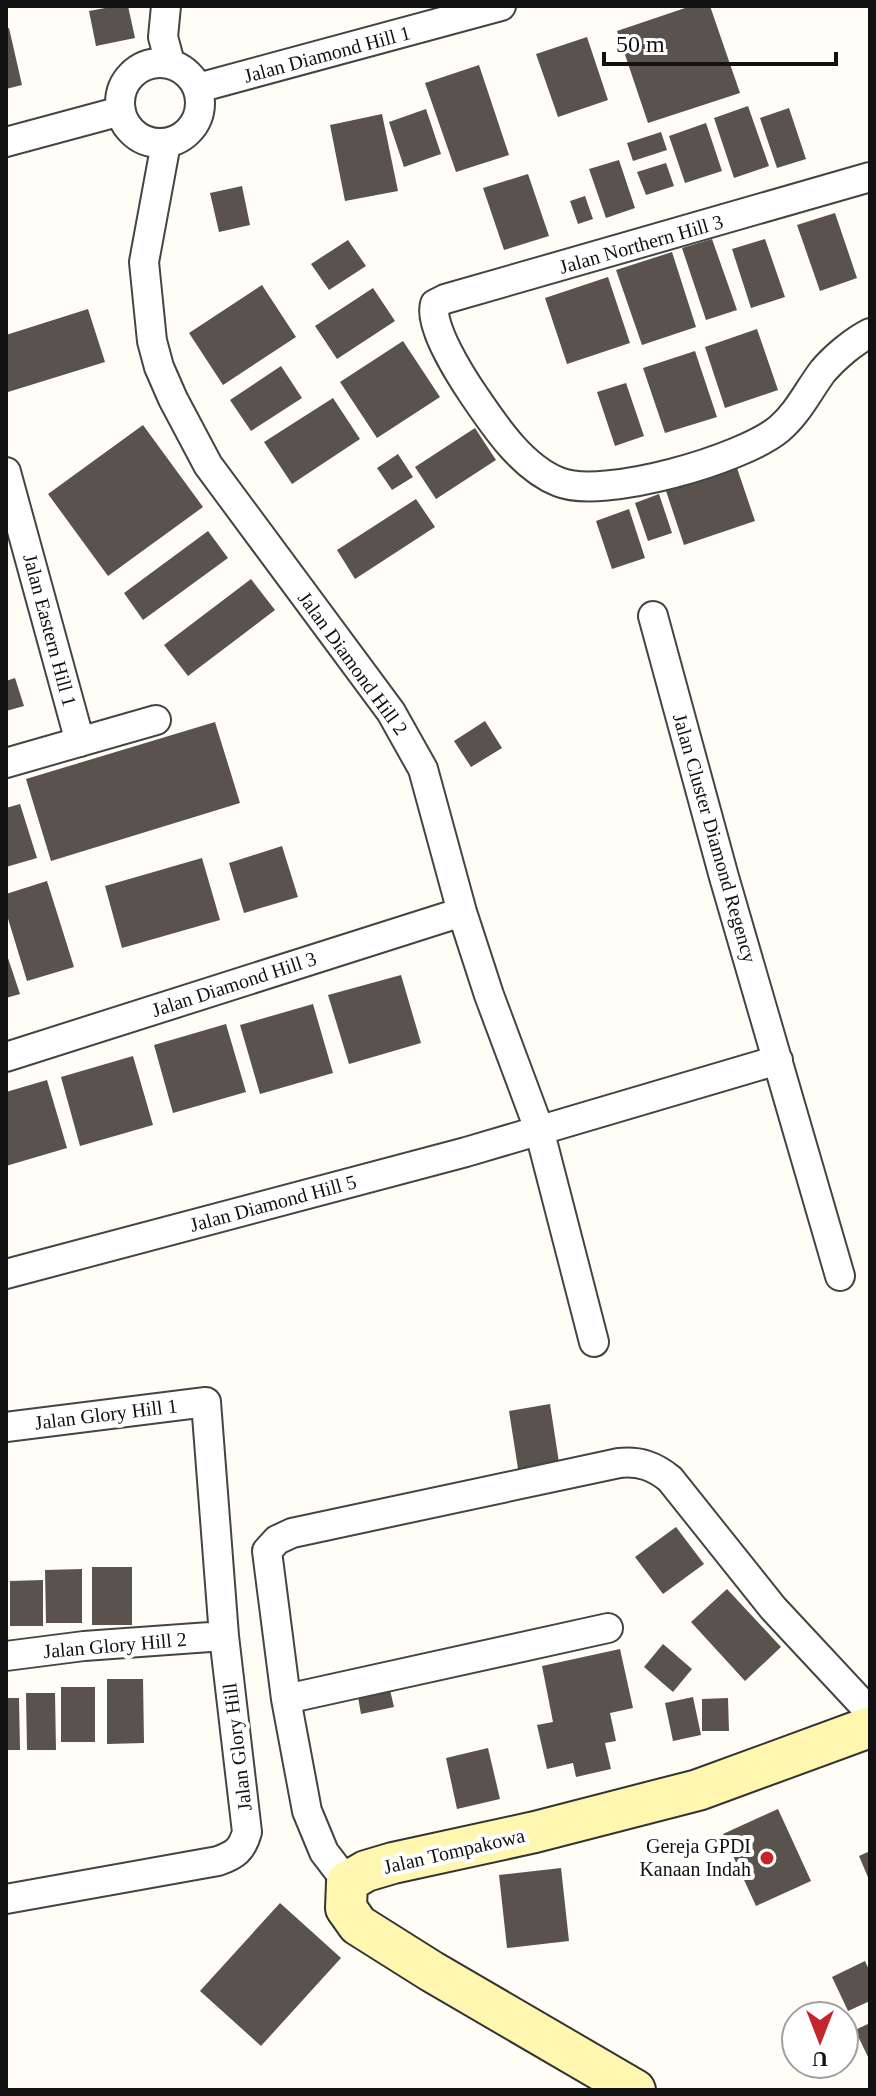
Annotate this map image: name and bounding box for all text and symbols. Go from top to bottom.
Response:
scale bar [604,16,836,66]
street label: Jalan Diamond Hill 1 [241,21,413,87]
text: 50 m [616,31,665,57]
street label: Jalan Northern Hill 3 [557,210,725,278]
street label: Jalan Eastern Hill 1 [19,551,81,709]
street label: Jalan Diamond Hill 2 [294,587,412,739]
street label: Jalan Cluster Diamond Regency [668,711,761,965]
street label: Jalan Diamond Hill 3 [149,947,319,1021]
street label: Jalan Diamond Hill 5 [187,1170,359,1236]
street label: Jalan Glory Hill 1 [33,1394,179,1435]
street label: Jalan Glory Hill 2 [42,1628,188,1663]
street label: Jalan Glory Hill [218,1681,257,1812]
street label: Jalan Tompakowa [381,1824,527,1879]
place label: Gereja GPDI Kanaan Indah [639,1835,751,1880]
marker: Gereja GPDI Kanaan Indah [758,1849,776,1867]
north arrow [780,2000,860,2080]
text: U [812,2047,828,2072]

